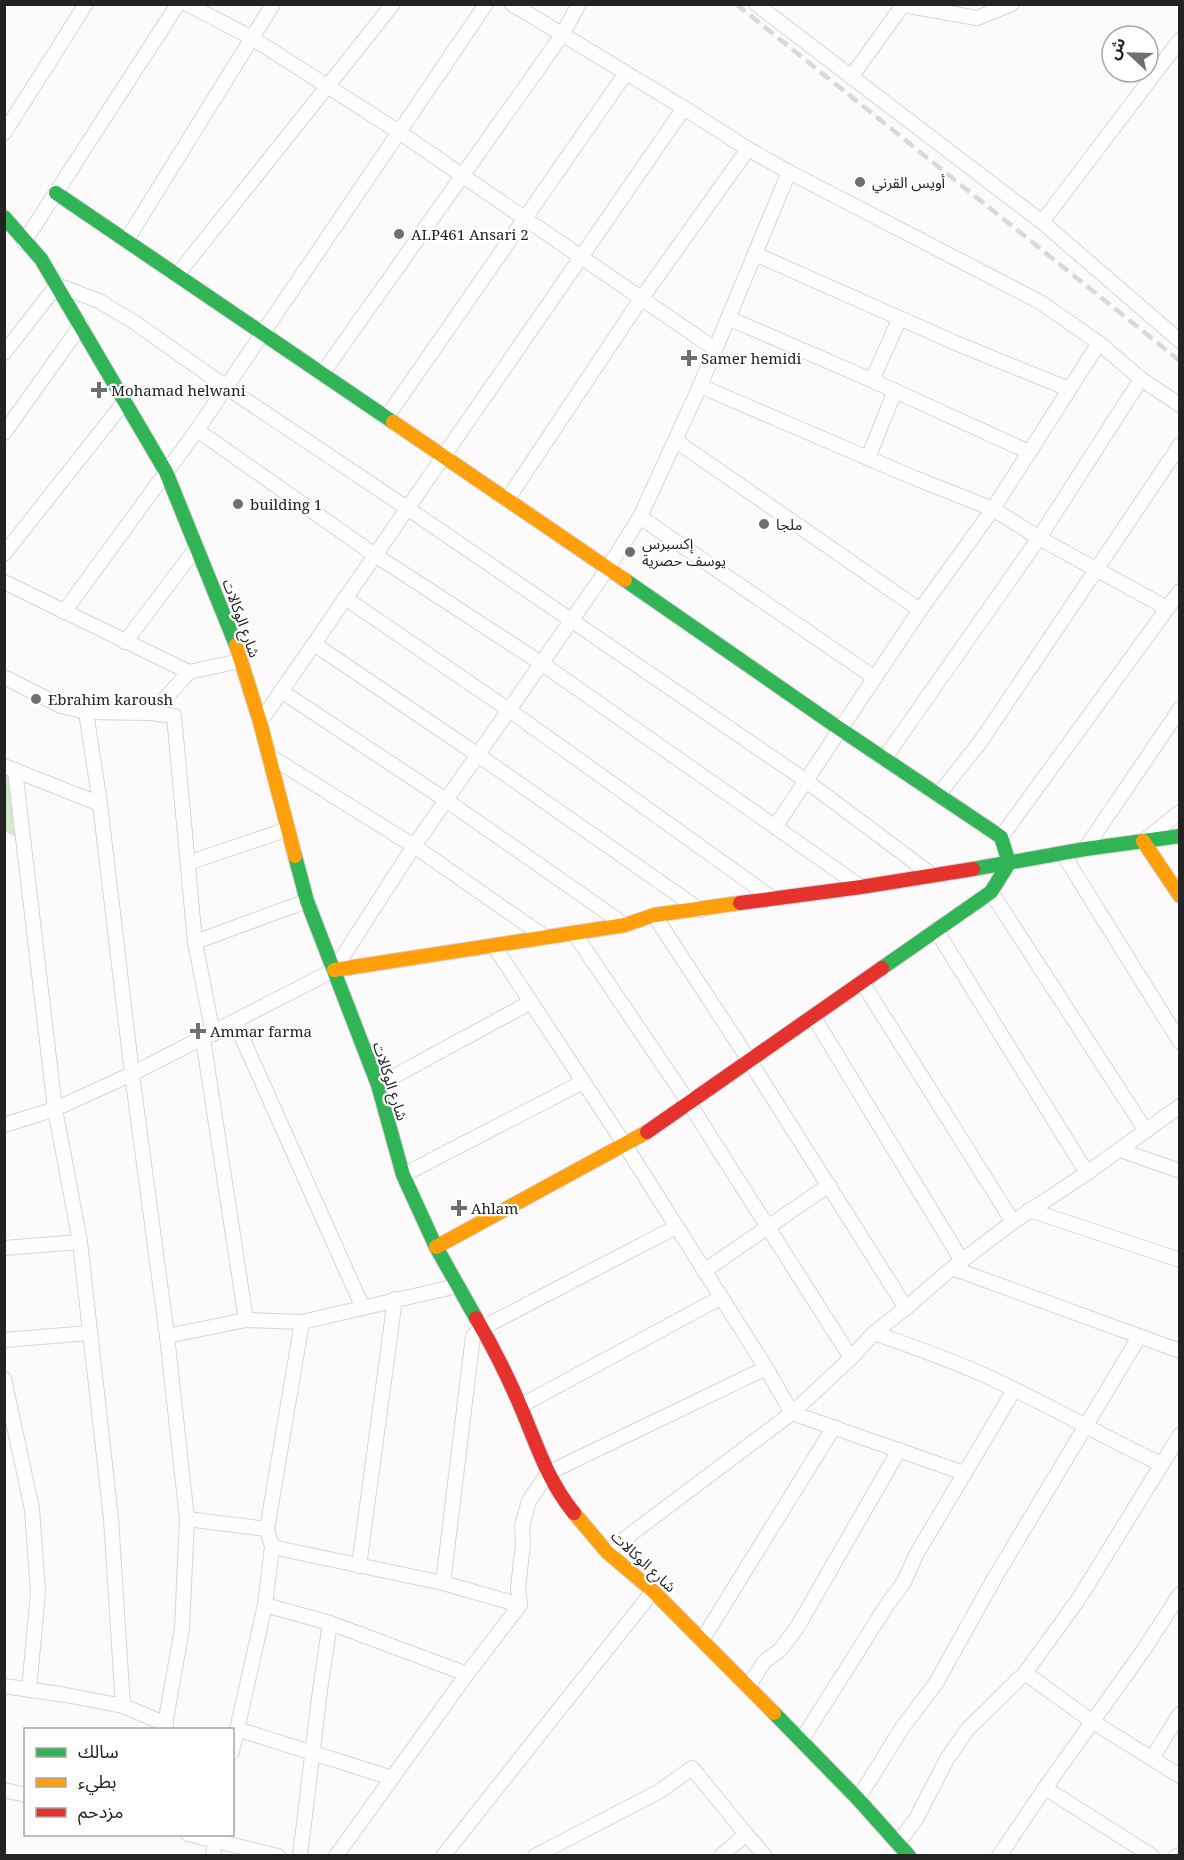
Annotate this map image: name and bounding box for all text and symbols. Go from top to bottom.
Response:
north arrow [1100,24,1160,84]
text: ش [1102,34,1130,63]
place label: أويس القرني [872,172,945,194]
marker: أويس القرني [853,175,867,189]
place label: ALP461 Ansari 2 [411,224,529,244]
marker: ALP461 Ansari 2 [392,227,406,241]
place label: Samer hemidi [701,348,802,368]
marker: Samer hemidi [682,351,696,365]
place label: Mohamad helwani [111,380,246,400]
marker: Mohamad helwani [92,383,106,397]
place label: building 1 [250,494,322,514]
marker: building 1 [231,497,245,511]
place label: ملجا [776,514,802,534]
marker: ملجا [757,517,771,531]
place label: إكسبرس يوسف حصرية [642,533,726,570]
marker: إكسبرس يوسف حصرية [623,545,637,559]
street label: شارع الوكالات [216,576,265,661]
place label: Ebrahim karoush [48,689,173,709]
marker: Ebrahim karoush [29,692,43,706]
place label: Ammar farma [210,1021,312,1041]
marker: Ammar farma [191,1024,205,1038]
street label: شارع الوكالات [366,1039,413,1124]
place label: Ahlam [471,1198,518,1218]
marker: Ahlam [452,1201,466,1215]
street label: شارع الوكالات [605,1526,681,1599]
legend [24,1728,234,1836]
text: سالك [78,1739,119,1763]
text: بطيء [78,1769,116,1795]
text: مزدحم [78,1799,123,1825]

